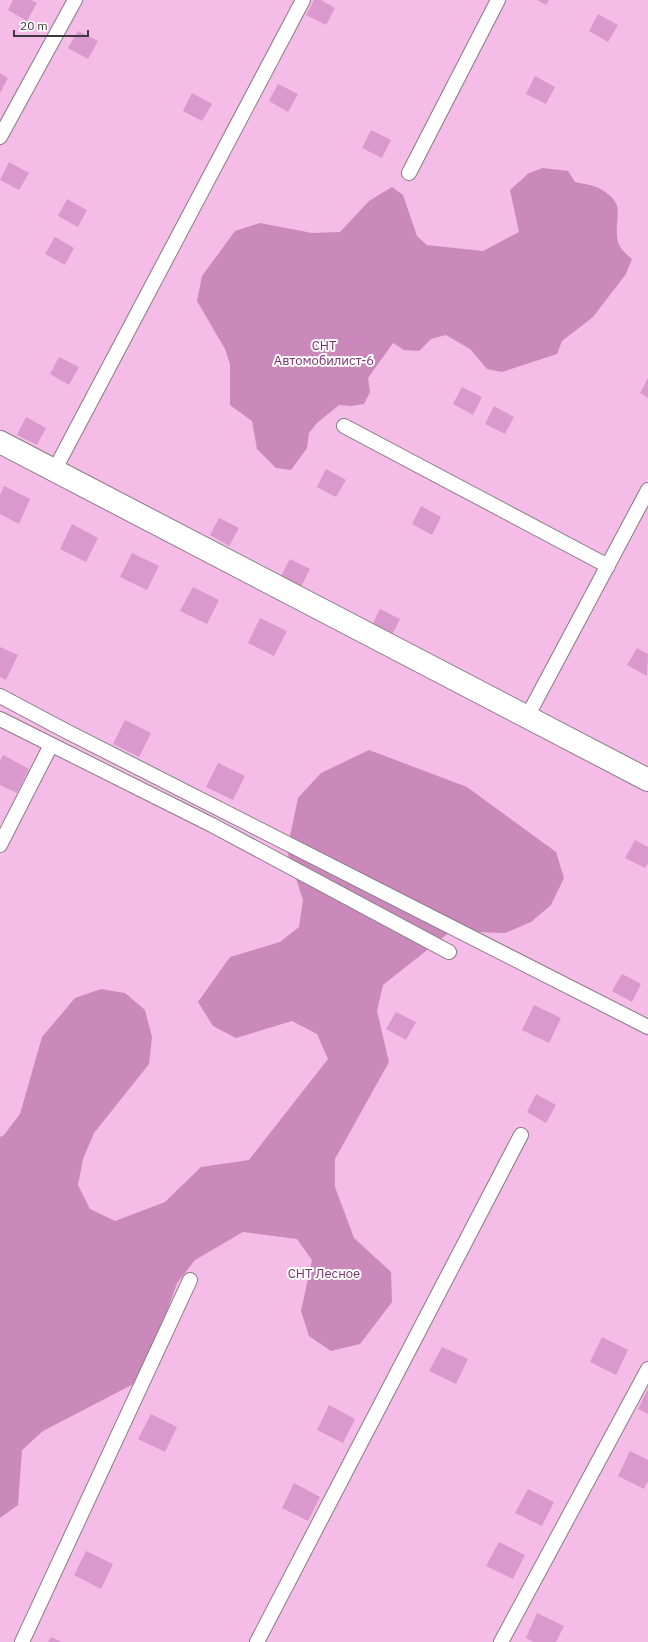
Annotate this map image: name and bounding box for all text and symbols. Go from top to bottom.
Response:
scale bar [14,12,88,38]
text: 20 m [20,18,48,33]
park label: СНТ Автомобилист-6 [274,337,374,369]
park label: СНТ Лесное [288,1265,360,1282]

